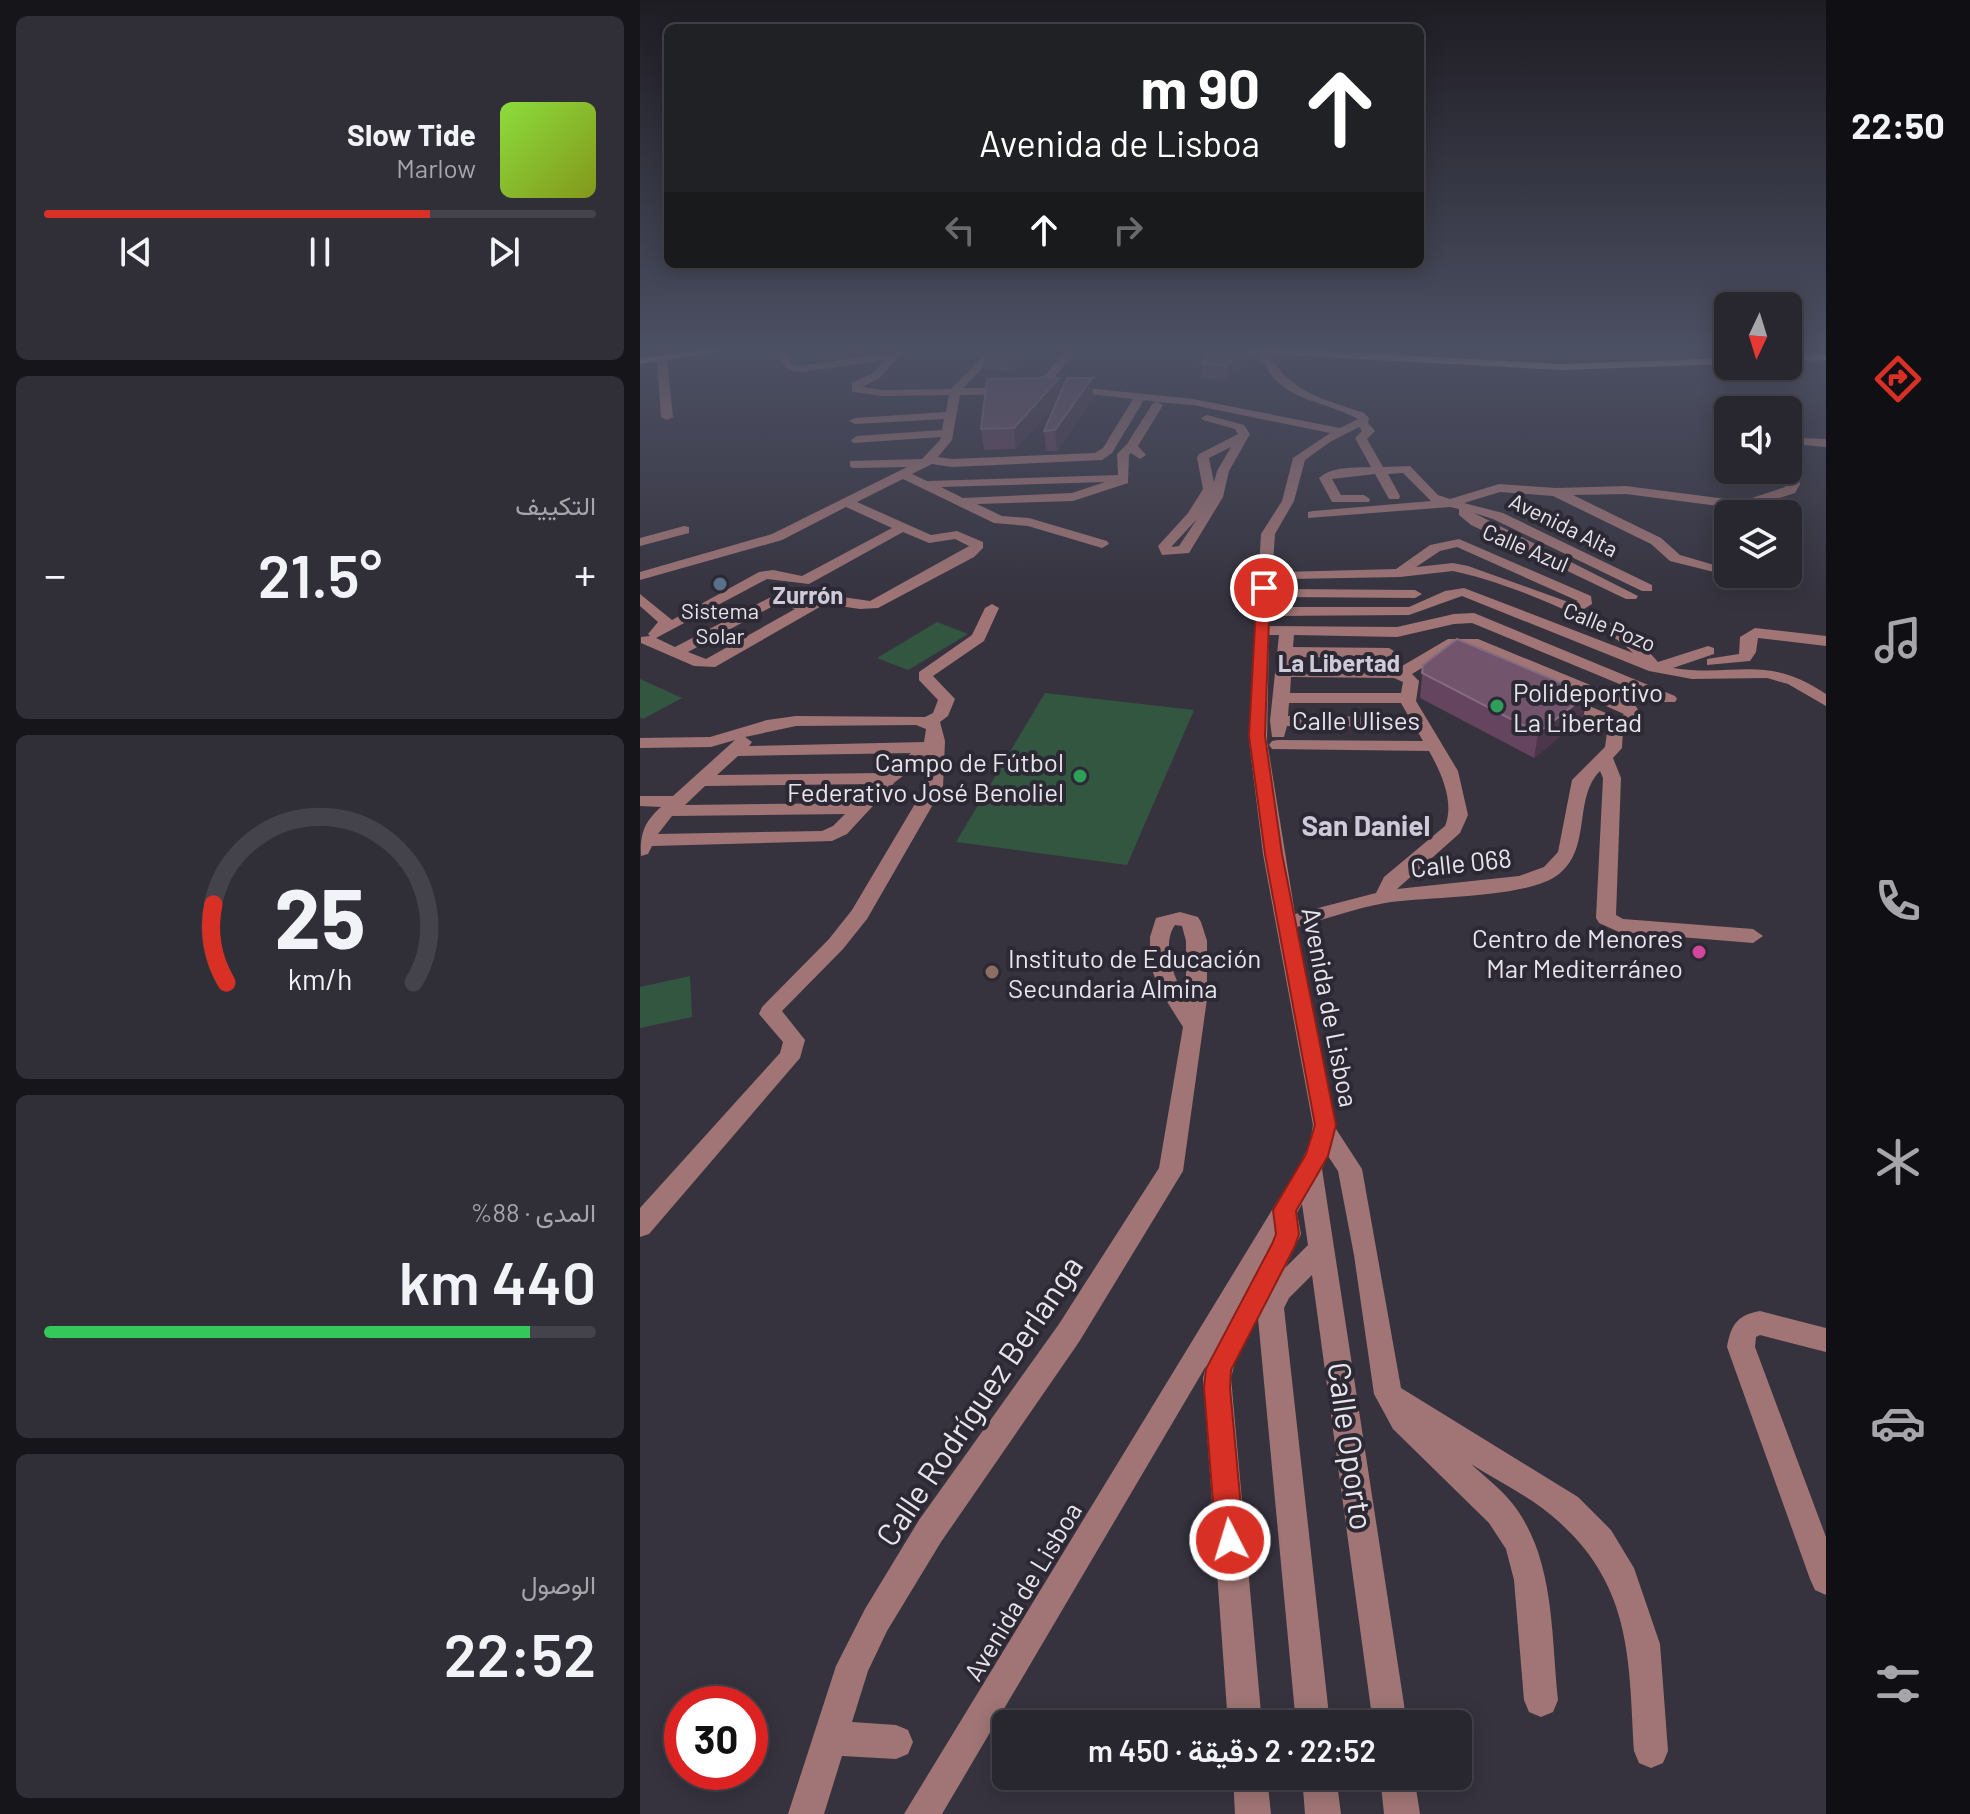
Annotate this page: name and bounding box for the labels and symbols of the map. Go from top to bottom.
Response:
north arrow [1714,292,1802,380]
street label: Avenida Alta [1506,487,1622,561]
street label: Calle Azul [1479,517,1573,577]
pin [1230,554,1298,622]
marker: Sistema Solar [711,575,729,593]
district label: Zurrón [773,580,843,609]
street label: Calle Pozo [1560,596,1660,656]
place label: Sistema Solar [681,597,759,648]
district label: La Libertad [1278,648,1400,677]
place label: Polideportivo La Libertad [1513,676,1663,737]
marker: Polideportivo La Libertad [1488,697,1506,715]
street label: Calle Ulises [1292,704,1420,735]
place label: Campo de Fútbol Federativo José Benoliel [787,746,1064,807]
marker: Campo de Fútbol Federativo José Benoliel [1071,767,1089,785]
district label: San Daniel [1302,808,1430,842]
street label: Calle 068 [1409,841,1513,883]
street label: Avenida de Lisboa [1296,905,1366,1109]
place label: Centro de Menores Mar Mediterráneo [1472,922,1683,983]
place label: Instituto de Educación Secundaria Almina [1008,942,1261,1003]
marker: Centro de Menores Mar Mediterráneo [1690,943,1708,961]
marker: Instituto de Educación Secundaria Almina [983,963,1001,981]
street label: Calle Rodríguez Berlanga [867,1248,1089,1552]
street label: Calle Oporto [1321,1360,1383,1532]
street label: Avenida de Lisboa [956,1496,1088,1686]
position arrow [1188,1498,1272,1582]
speed limit sign: 30 [664,1686,768,1790]

